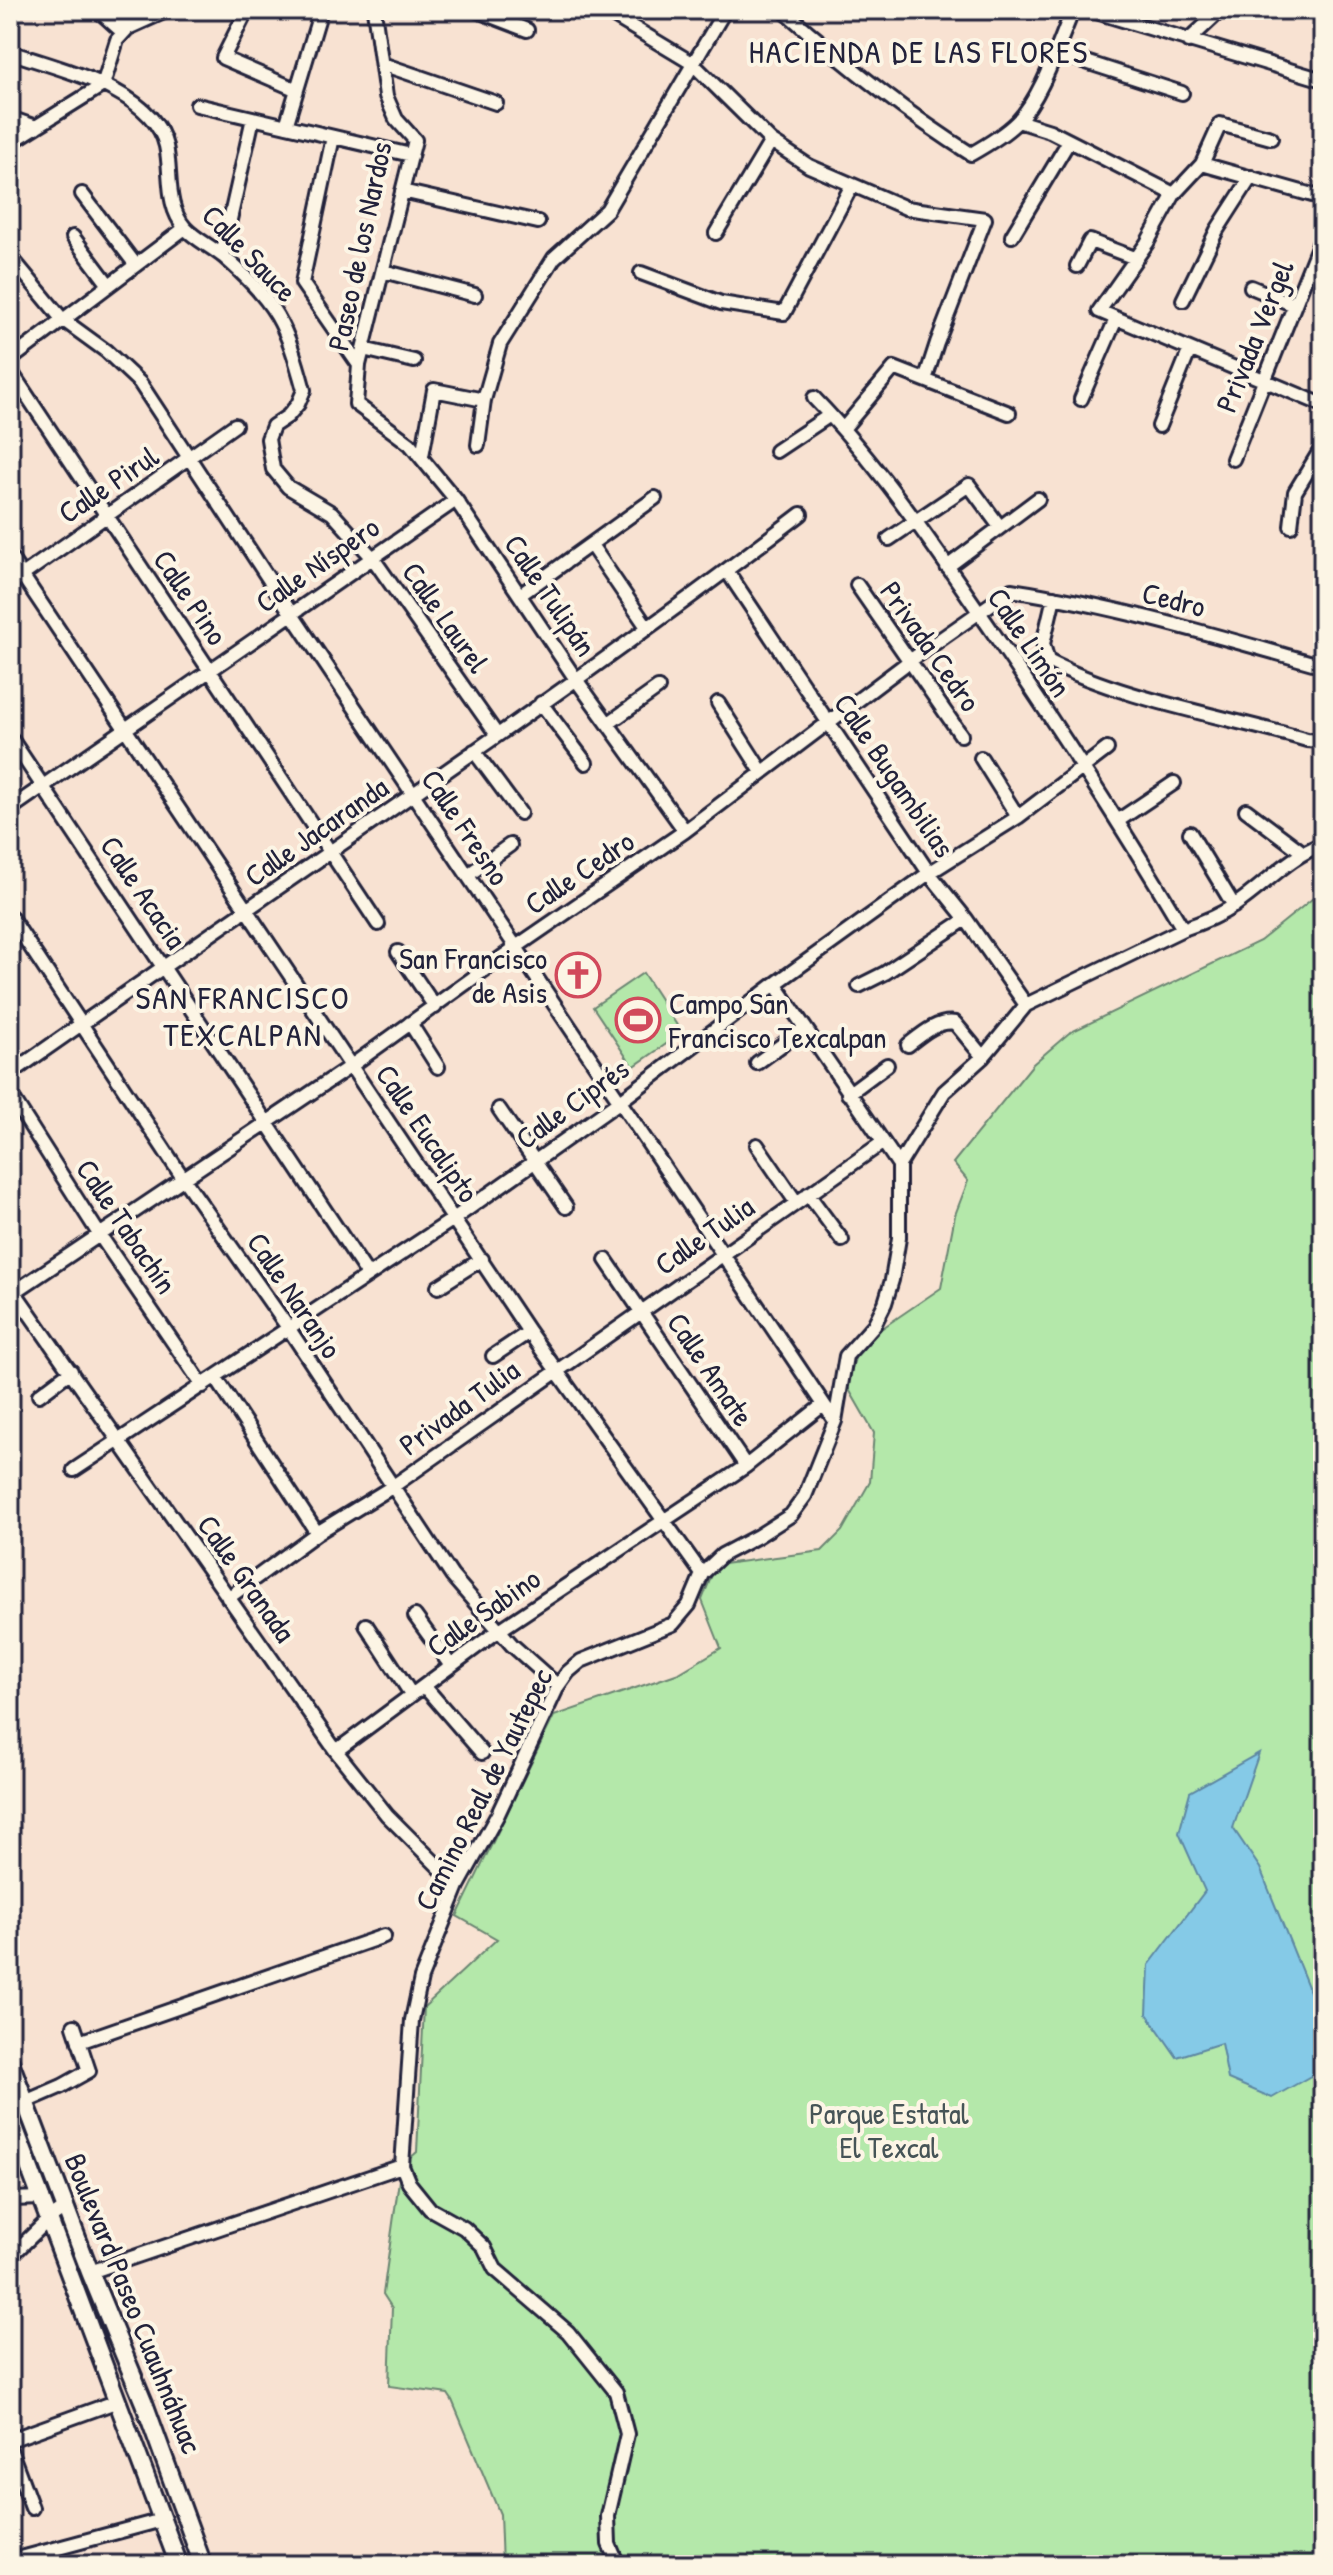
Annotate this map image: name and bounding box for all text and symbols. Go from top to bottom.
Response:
district label: HACIENDA DE LAS FLORES [749,30,1089,73]
street label: Paseo de los Nardos [317,138,401,354]
street label: Calle Sauce [194,196,306,310]
street label: Privada Vergel [1205,254,1303,418]
street label: Calle Pirul [50,436,166,532]
street label: Calle Níspero [247,507,387,621]
street label: Calle Tulipán [496,526,606,664]
street label: Calle Pino [145,542,237,652]
street label: Calle Laurel [393,554,499,680]
street label: Cedro [1138,572,1210,626]
street label: Privada Cedro [871,573,991,719]
street label: Calle Limón [979,579,1081,705]
street label: Calle Bugambilias [825,685,965,865]
street label: Calle Fresno [413,761,519,893]
street label: Calle Jacaranda [236,767,396,895]
street label: Calle Cedro [517,821,641,923]
street label: Calle Acacia [92,828,197,956]
place label: San Francisco de Asis [399,938,547,1012]
church icon: San Francisco de Asis [554,951,602,999]
district label: SAN FRANCISCO TEXCALPAN [136,976,350,1056]
place label: Campo San Francisco Texcalpan [668,983,887,1057]
sports icon: Campo San Francisco Texcalpan [614,996,662,1044]
street label: Calle Ciprés [507,1048,637,1158]
street label: Calle Eucalipto [367,1056,489,1210]
street label: Calle Tabachín [67,1151,187,1301]
street label: Calle Tulia [646,1186,762,1284]
street label: Calle Naranjo [238,1224,352,1366]
street label: Calle Amate [658,1304,764,1434]
street label: Privada Tulia [391,1350,527,1464]
street label: Calle Granada [189,1507,306,1650]
street label: Calle Sabino [418,1558,548,1666]
street label: Camino Real de Yautepec [405,1661,561,1917]
park label: Parque Estatal El Texcal [809,2093,969,2167]
street label: Boulevard Paseo Cuauhnáhuac [56,2147,213,2459]

